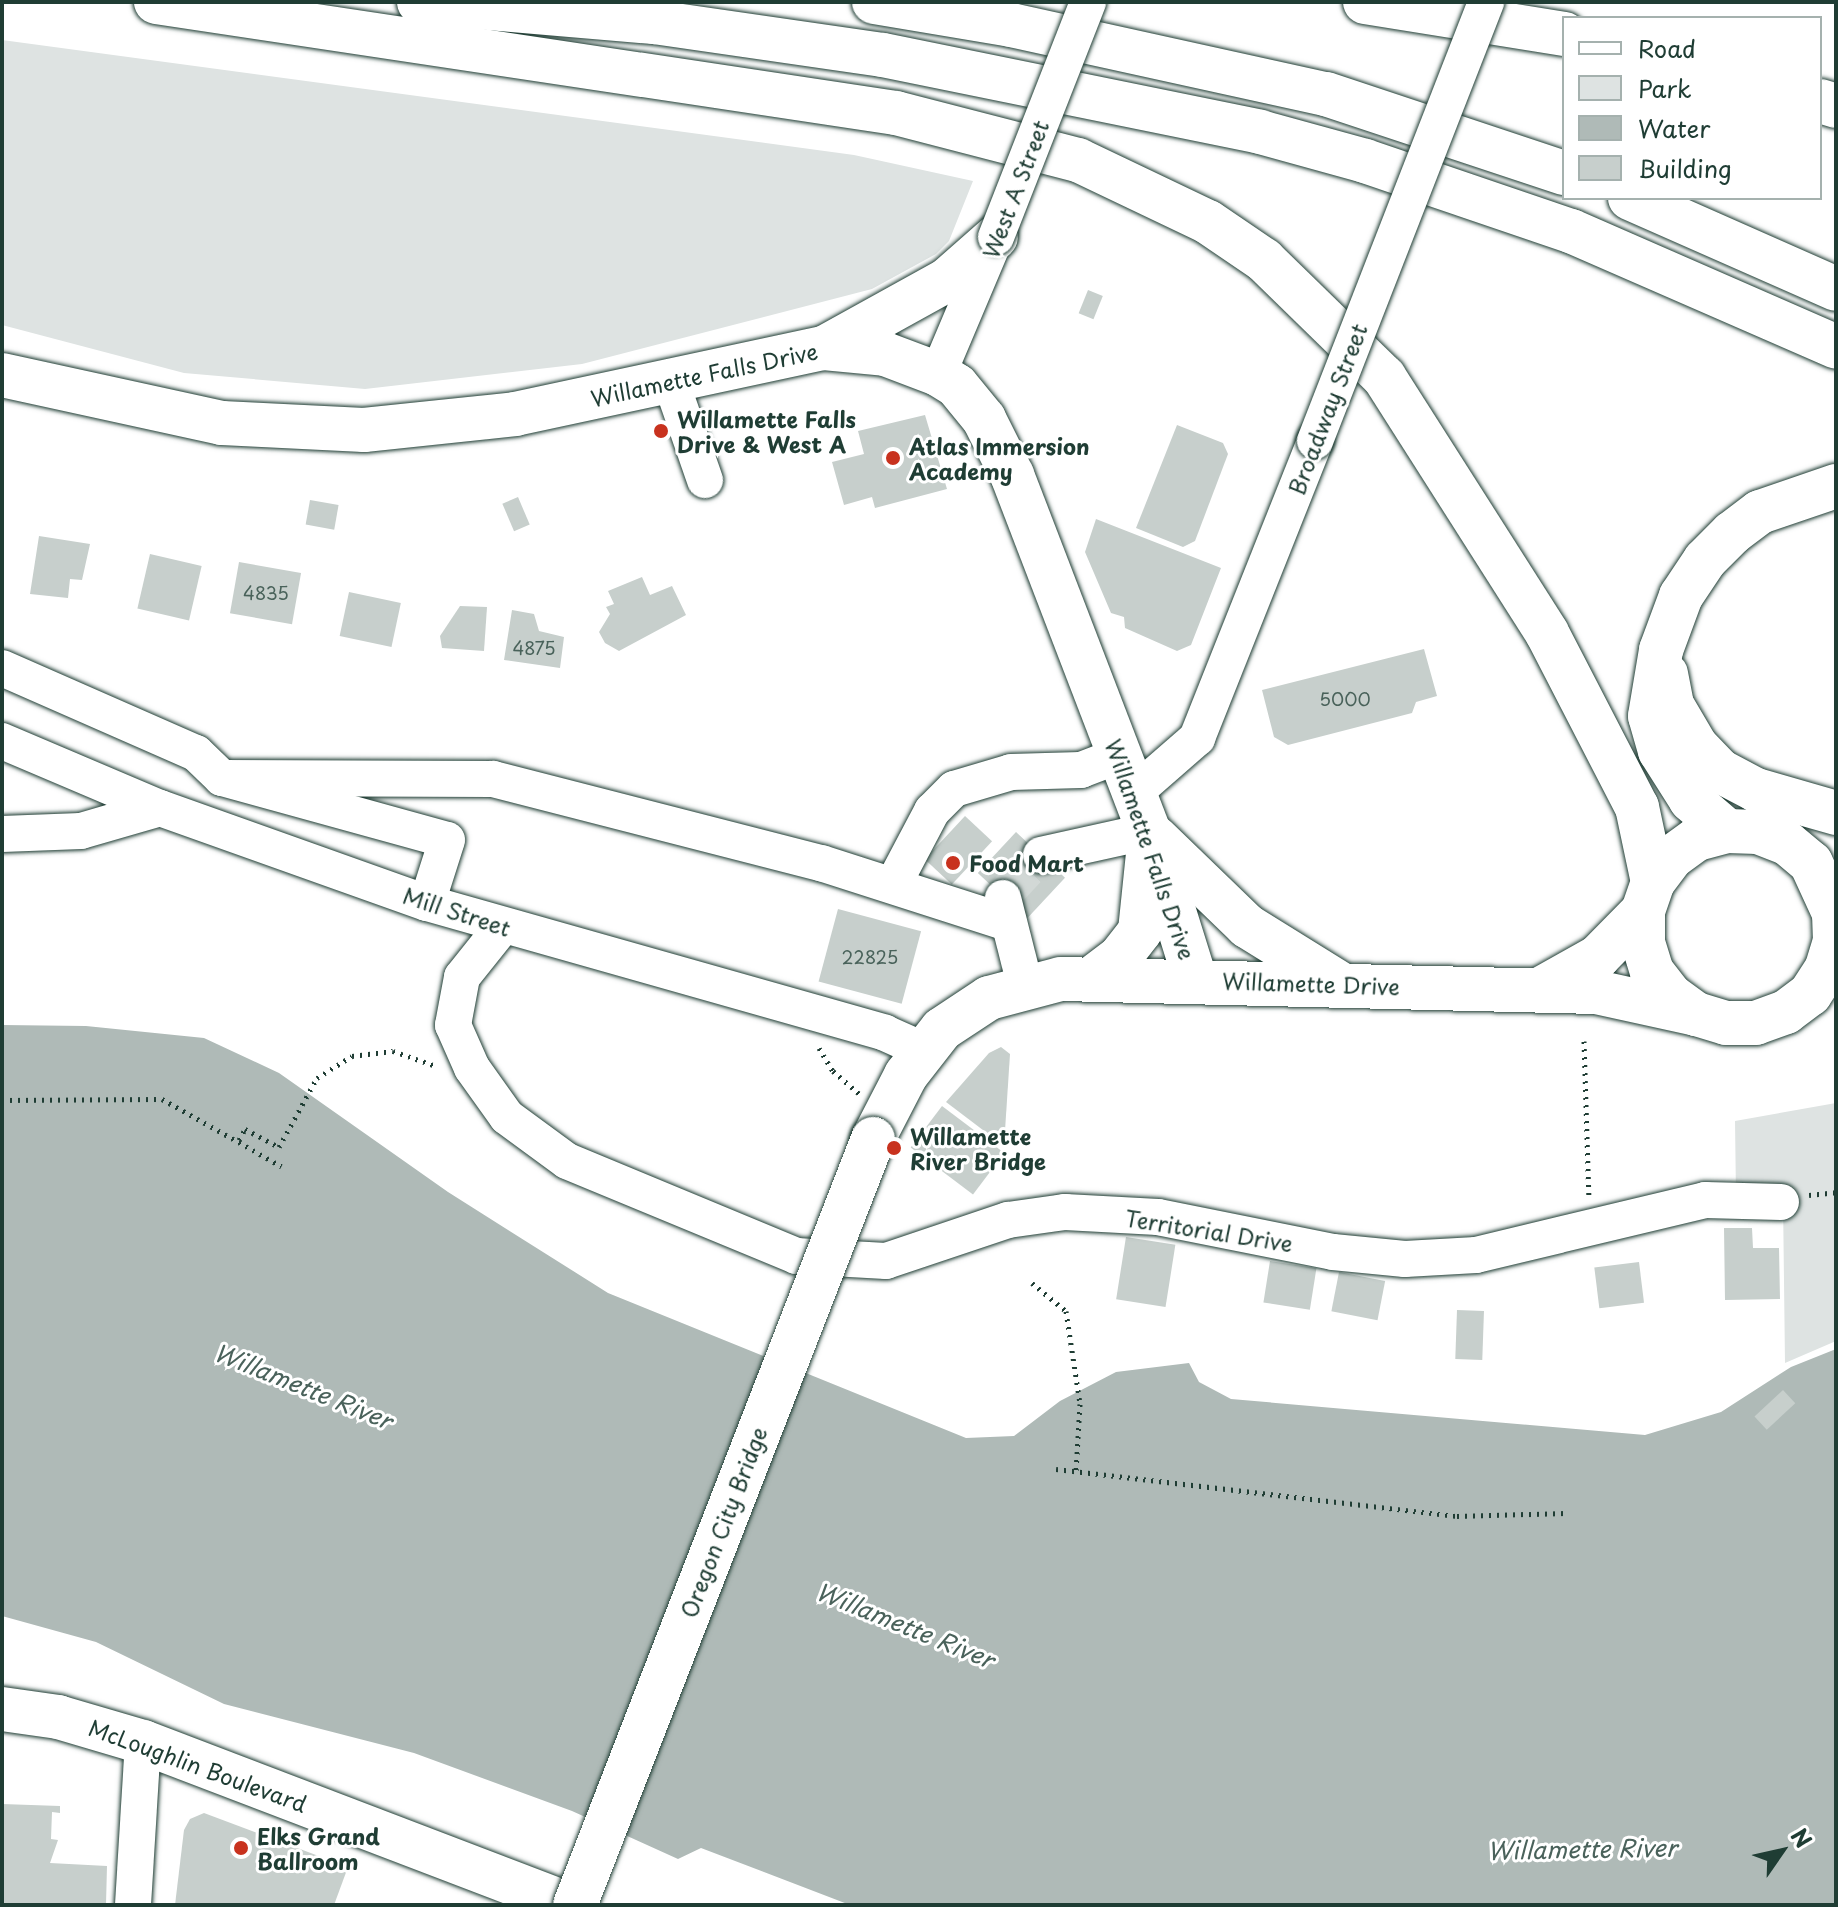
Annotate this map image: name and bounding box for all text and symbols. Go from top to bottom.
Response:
legend [1562,16,1822,200]
text: Road [1638,30,1696,66]
text: Park [1638,70,1692,106]
text: Water [1638,110,1710,146]
street label: West A Street [976,115,1054,263]
text: Building [1638,150,1732,186]
street label: Broadway Street [1282,320,1372,498]
street label: Willamette Falls Drive [587,337,821,411]
place label: Willamette Falls Drive & West A [677,405,857,456]
marker: Willamette Falls Drive & West A [652,422,670,440]
place label: Atlas Immersion Academy [909,432,1090,484]
marker: Atlas Immersion Academy [884,449,902,467]
house number: 4835 [243,582,289,604]
house number: 4875 [512,637,556,659]
house number: 5000 [1319,688,1371,710]
street label: Willamette Falls Drive [1101,735,1201,963]
place label: Food Mart [969,850,1085,876]
marker: Food Mart [944,854,962,872]
street label: Mill Street [400,881,514,941]
house number: 22825 [842,946,898,968]
street label: Willamette Drive [1222,967,1400,999]
place label: Willamette River Bridge [910,1122,1046,1174]
marker: Willamette River Bridge [885,1139,903,1157]
street label: Territorial Drive [1123,1204,1295,1256]
water label: Willamette River [209,1337,397,1435]
street label: Oregon City Bridge [674,1422,772,1622]
water label: Willamette River [811,1576,999,1674]
street label: McLoughlin Boulevard [85,1713,311,1817]
north arrow [1742,1811,1822,1891]
text: N [1784,1821,1821,1854]
place label: Elks Grand Ballroom [257,1822,380,1874]
water label: Willamette River [1487,1833,1677,1865]
marker: Elks Grand Ballroom [232,1839,250,1857]

